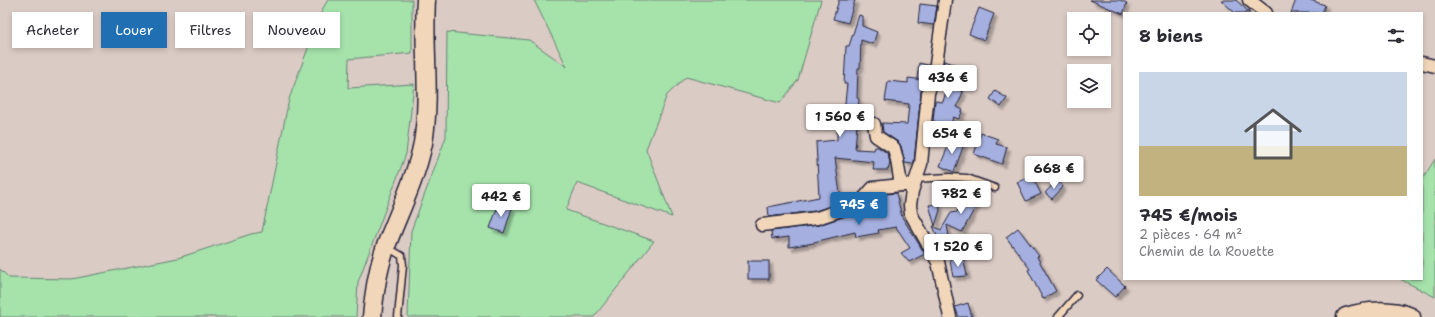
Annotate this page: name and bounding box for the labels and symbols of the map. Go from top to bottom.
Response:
pin: 436 € [920,65,976,99]
pin: 1 560 € [803,104,877,138]
pin: 654 € [924,121,980,155]
pin: 668 € [1026,156,1082,190]
pin: 782 € [933,181,989,215]
pin: 442 € [473,184,529,218]
pin: 745 € [831,192,887,226]
pin: 1 520 € [921,234,995,268]

